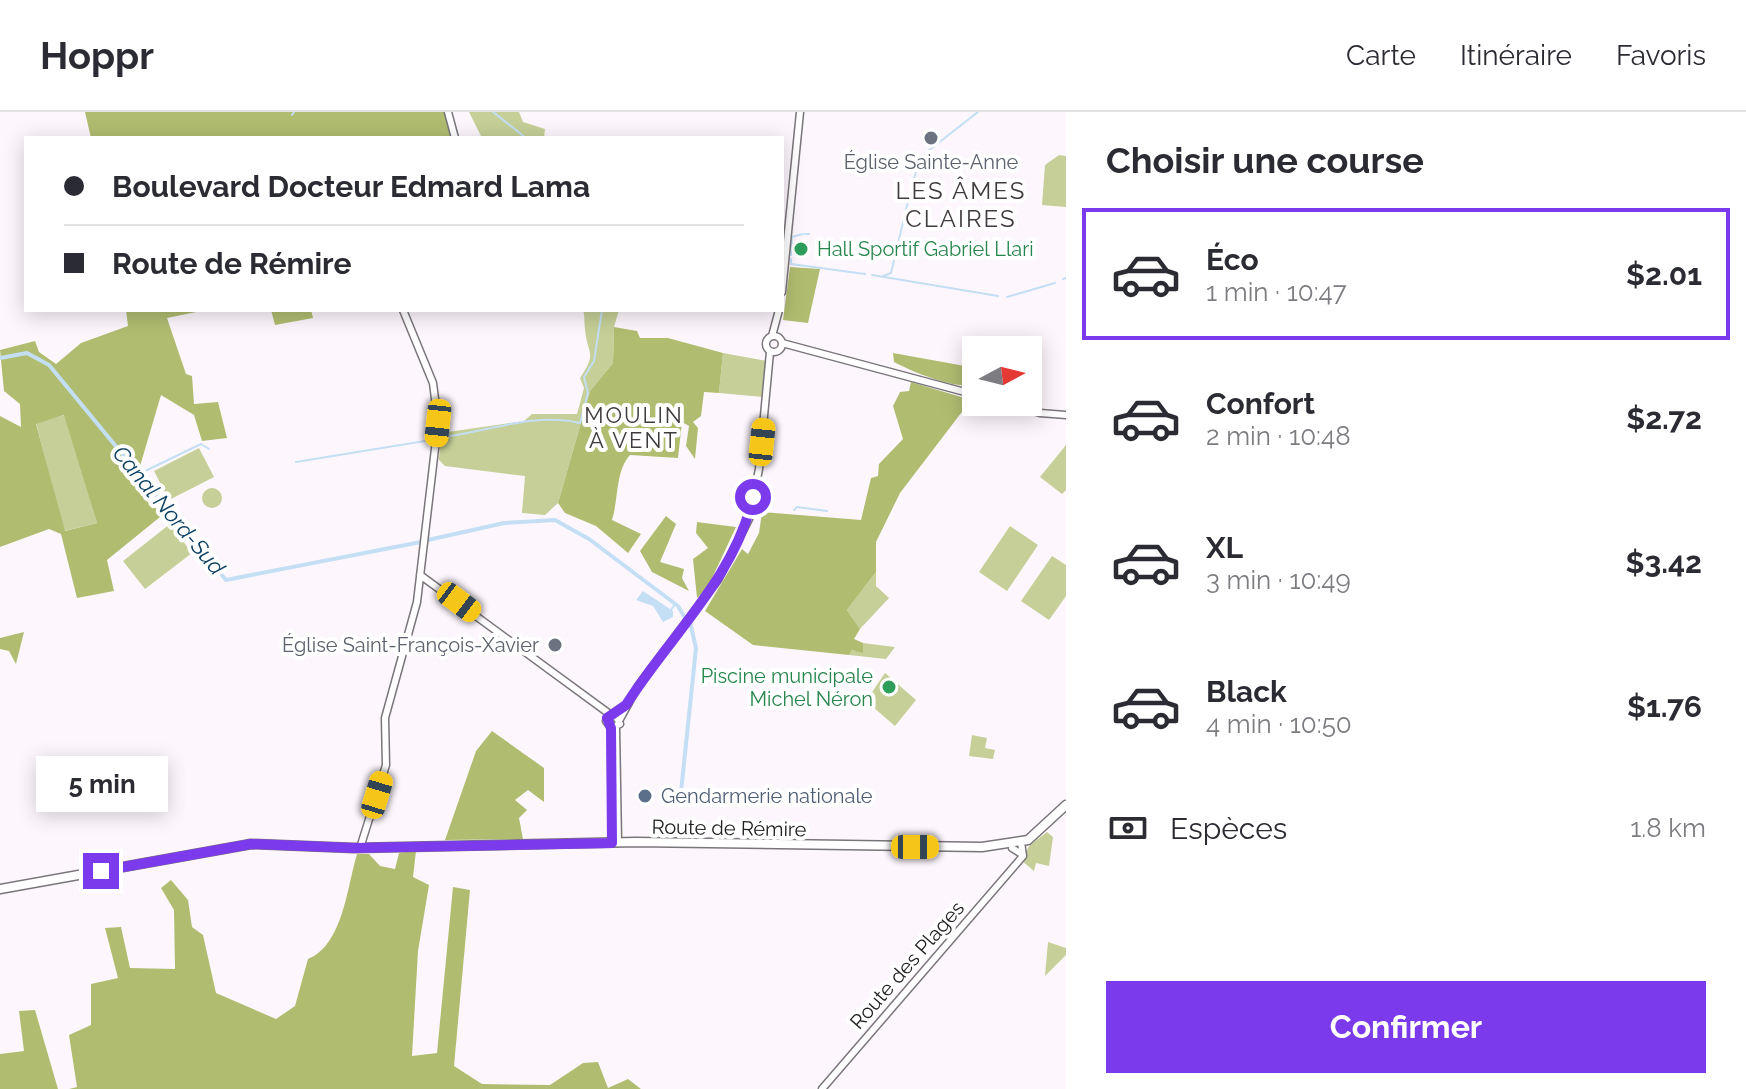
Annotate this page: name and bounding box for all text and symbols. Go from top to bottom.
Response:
text: Hoppr [40,33,154,78]
text: Carte [1346,39,1416,72]
text: Itinéraire [1460,39,1572,72]
text: Favoris [1616,39,1706,72]
marker: Église Sainte-Anne [922,129,940,147]
text: Choisir une course [1106,139,1424,181]
place label: Église Sainte-Anne [844,150,1019,174]
text: Boulevard Docteur Edmard Lama [112,169,590,204]
district label: LES ÂMES CLAIRES [896,176,1026,233]
place label: Hall Sportif Gabriel Llari [817,237,1034,261]
icon: car [1110,238,1182,310]
marker: Hall Sportif Gabriel Llari [792,240,810,258]
text: Éco [1206,242,1259,277]
text: Route de Rémire [112,246,351,281]
text: $2.01 [1626,257,1702,292]
text: 1 min · 10:47 [1206,277,1347,307]
north arrow [962,336,1042,416]
map controls [962,336,1042,416]
icon: car [1110,382,1182,454]
text: Confort [1206,386,1315,421]
car [424,398,452,448]
text: $2.72 [1626,401,1702,436]
district label: MOULIN À VENT [584,402,684,453]
car [748,417,776,467]
text: 2 min · 10:48 [1206,421,1351,451]
water label: Canal Nord-Sud [108,440,231,580]
route start [735,479,771,515]
icon: car [1110,526,1182,598]
text: XL [1206,530,1243,565]
text: $3.42 [1626,545,1702,580]
text: 3 min · 10:49 [1206,565,1351,595]
car [433,578,485,626]
place label: Église Saint-François-Xavier [282,633,539,657]
marker: Église Saint-François-Xavier [546,636,564,654]
place label: Piscine municipale Michel Néron [701,664,873,711]
icon: car [1110,670,1182,742]
text: Black [1206,674,1287,709]
marker: Piscine municipale Michel Néron [880,678,898,696]
text: $1.76 [1627,689,1702,724]
text: 4 min · 10:50 [1206,709,1352,739]
callout: 5 min [35,755,167,811]
text: 5 min [68,769,136,799]
car [359,769,395,821]
place label: Gendarmerie nationale [661,784,873,808]
marker: Gendarmerie nationale [636,787,654,805]
icon: cash [1106,806,1150,850]
text: Espèces [1170,811,1287,846]
text: 1.8 km [1630,813,1706,843]
street label: Route de Rémire [651,815,807,841]
car [891,835,939,859]
route end [83,853,119,889]
street label: Route des Plages [845,896,969,1034]
button: Confirmer [1106,981,1706,1073]

